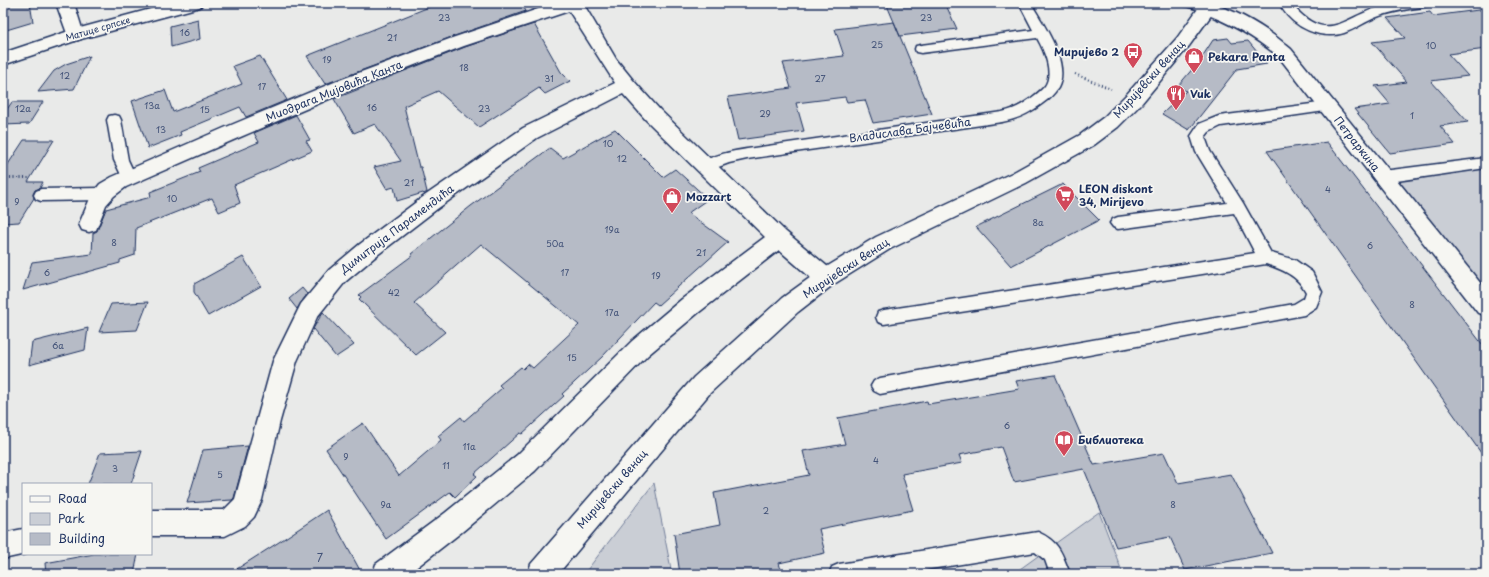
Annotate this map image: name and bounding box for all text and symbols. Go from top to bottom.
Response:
house number: 23 [438,10,450,24]
house number: 23 [920,10,932,24]
street label: Матице српске [64,12,132,44]
house number: 16 [180,25,190,39]
house number: 21 [387,30,397,44]
street label: Миријевски венац [1109,35,1189,122]
house number: 25 [871,37,883,51]
house number: 10 [1426,38,1437,52]
bus stop icon: Миријево 2 [1122,41,1144,69]
place label: Миријево 2 [1054,43,1119,60]
shop icon: Pekara Panta [1183,46,1205,74]
place label: Pekara Panta [1208,48,1286,65]
house number: 19 [322,52,332,66]
street label: Миодрага Мијовића Канта [263,55,405,126]
house number: 18 [459,60,469,74]
house number: 12 [60,68,70,82]
house number: 31 [544,71,554,85]
house number: 27 [814,71,826,85]
house number: 17 [258,79,267,93]
restaurant icon: Vuk [1165,83,1187,111]
place label: Vuk [1190,85,1212,102]
house number: 13a [144,98,160,112]
house number: 16 [367,100,377,114]
house number: 12a [15,101,31,115]
house number: 23 [478,101,490,115]
house number: 15 [200,102,210,116]
house number: 29 [759,106,771,120]
house number: 1 [1410,108,1414,122]
street label: Петраркина [1330,112,1385,175]
street label: Владислава Бајчевића [848,113,972,146]
house number: 13 [156,122,166,136]
house number: 10 [603,136,614,150]
house number: 12 [617,151,627,165]
house number: 21 [404,175,414,189]
street label: Димитрија Парамендића [335,180,457,278]
place label: LEON diskont 34, Mirijevo [1079,180,1153,210]
house number: 4 [1325,182,1331,196]
supermarket icon: LEON diskont 34, Mirijevo [1054,184,1076,212]
shop icon: Mozzart [661,186,683,214]
place label: Mozzart [686,188,732,205]
house number: 10 [167,191,178,205]
house number: 9 [14,194,20,208]
house number: 8a [1032,215,1044,229]
house number: 19a [605,222,620,236]
street label: Миријевски венац [799,233,893,302]
house number: 8 [111,235,117,249]
house number: 50a [546,236,564,250]
house number: 6 [1367,238,1373,252]
house number: 21 [696,245,706,259]
house number: 6 [44,265,50,279]
house number: 17 [561,265,570,279]
house number: 19 [651,268,661,282]
house number: 42 [388,285,400,299]
house number: 8 [1409,297,1415,311]
house number: 17a [605,305,620,319]
house number: 6a [52,338,64,352]
house number: 15 [567,350,577,364]
house number: 6 [1004,418,1010,432]
library icon: Библиотека [1053,429,1075,457]
place label: Библиотека [1078,431,1145,448]
house number: 11a [462,439,476,453]
street label: Миријевски венац [572,445,651,532]
house number: 9 [343,449,349,463]
house number: 4 [873,453,879,467]
house number: 11 [442,458,450,472]
house number: 3 [112,461,118,475]
house number: 5 [217,467,223,481]
legend [22,483,152,555]
text: Road [58,489,87,507]
house number: 9a [381,497,392,511]
house number: 8 [1170,497,1176,511]
house number: 2 [763,503,769,517]
text: Park [58,509,85,527]
text: Building [58,529,105,547]
house number: 7 [317,549,323,566]

